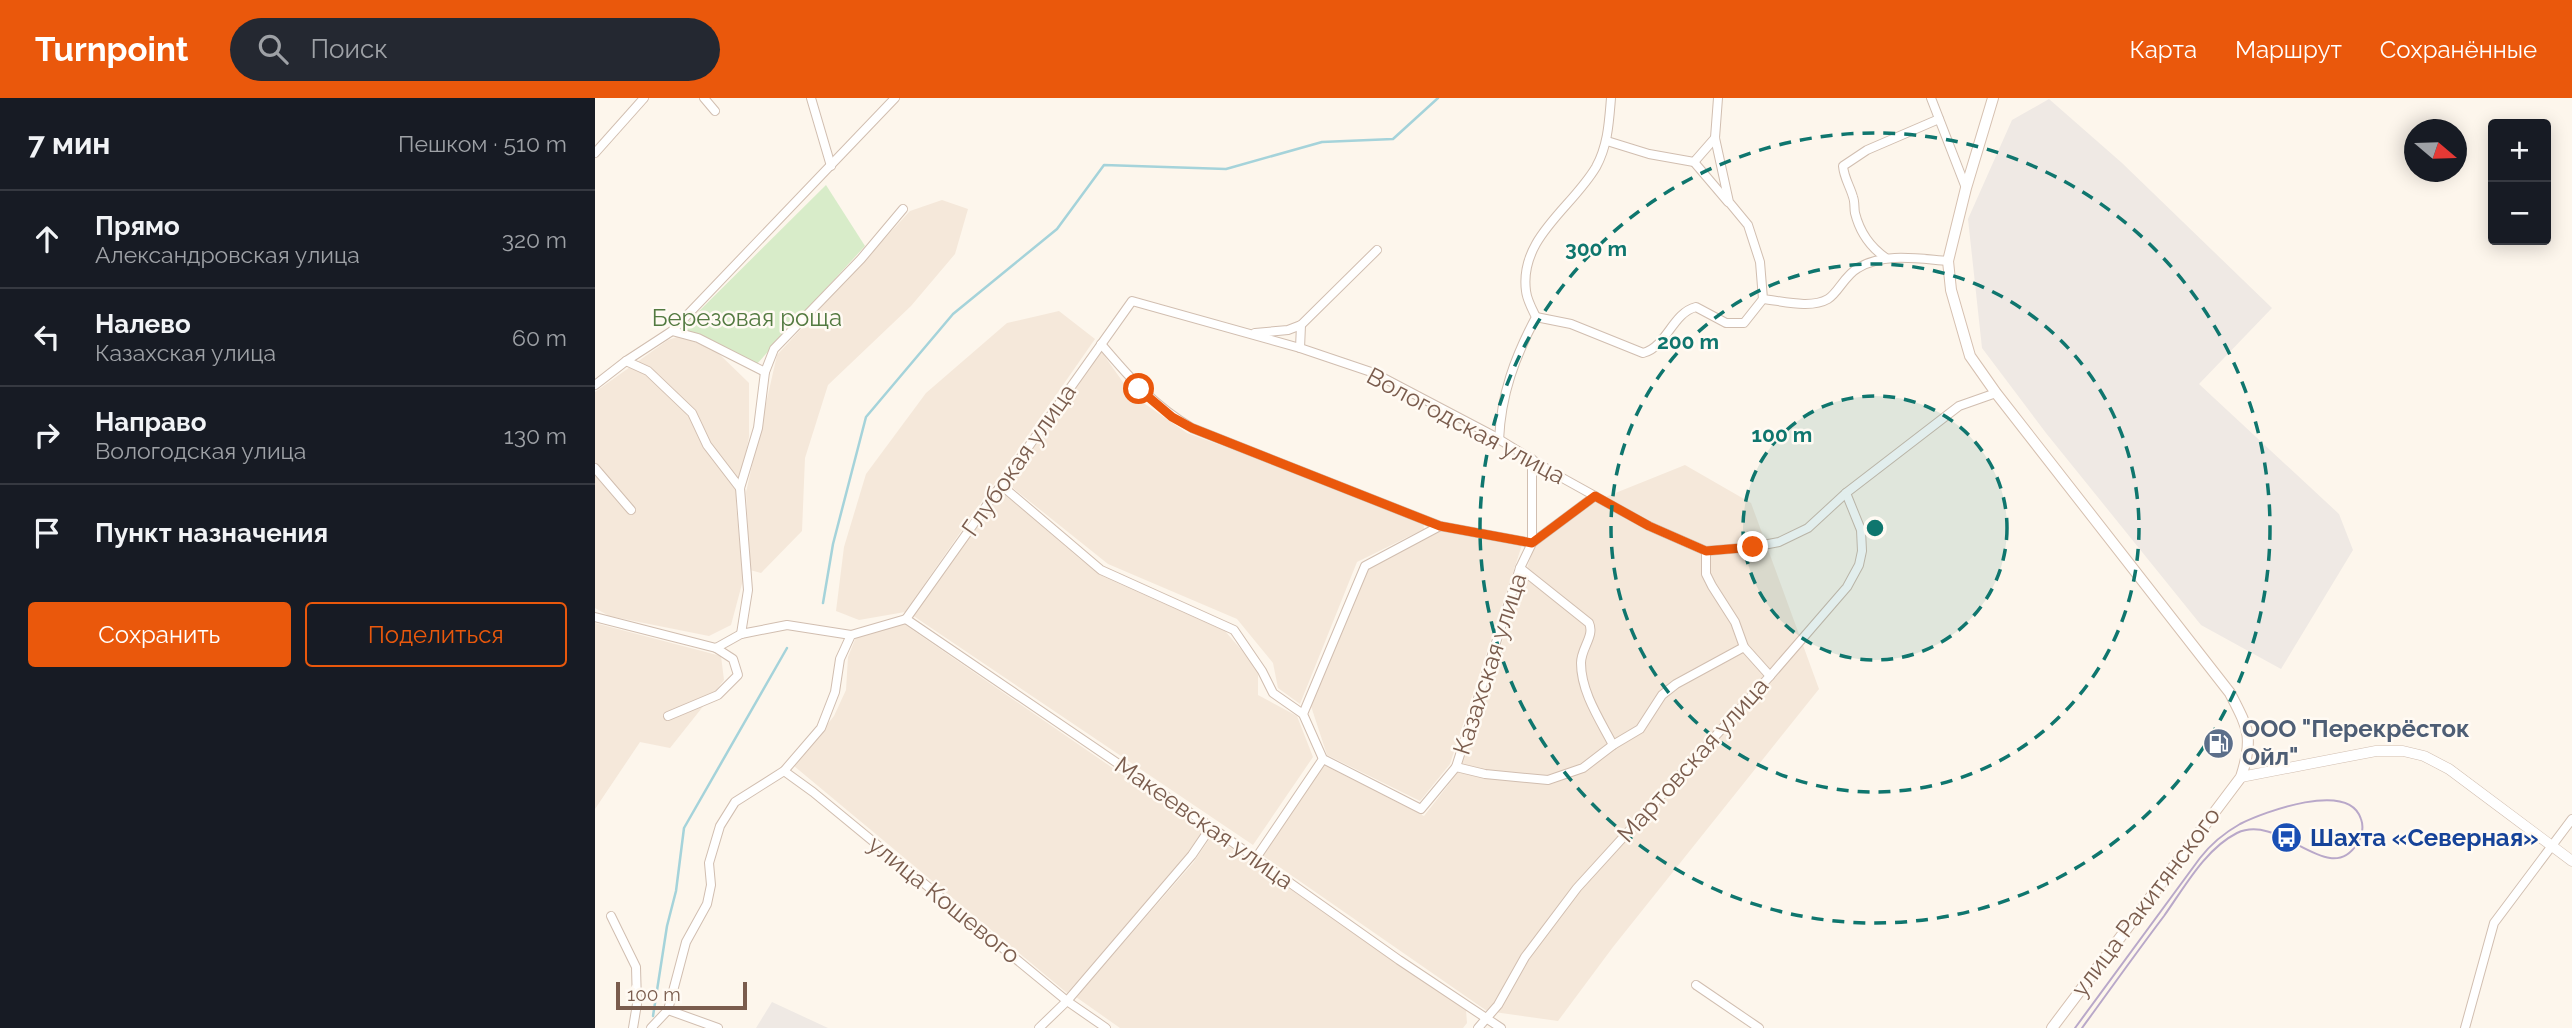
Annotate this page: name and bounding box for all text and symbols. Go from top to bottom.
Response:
search box [230,18,720,81]
text: Turnpoint [35,30,188,69]
icon: search [254,30,292,68]
text: Поиск [310,34,388,64]
text: Карта [2129,35,2197,64]
text: Маршрут [2235,35,2342,64]
text: Сохранённые [2380,35,2537,64]
north arrow [2404,119,2467,182]
map controls [2488,119,2551,245]
button: + [2488,119,2551,182]
text: 7 мин [28,126,110,161]
text: Пешком · 510 m [398,130,567,157]
button: − [2488,182,2551,245]
text: Прямо [95,211,180,241]
icon: ahead [28,220,66,258]
text: 320 m [502,226,567,253]
text: 300 m [1565,236,1627,261]
text: Александровская улица [95,241,360,268]
park label: Березовая роща [652,303,842,332]
text: Налево [95,309,191,339]
icon: left [28,318,66,356]
text: 60 m [512,324,567,351]
text: 200 m [1657,329,1719,354]
text: Казахская улица [95,339,276,366]
street label: Вологодская улица [1362,361,1570,490]
route start [1123,373,1154,404]
street label: Глубокая улица [955,378,1082,541]
text: Направо [95,407,206,437]
icon: right [28,416,66,454]
text: 130 m [504,422,567,449]
text: 100 m [1752,422,1812,447]
text: Вологодская улица [95,437,306,464]
icon: arrive [28,514,66,552]
centre of rings [1863,516,1887,540]
text: Пункт назначения [95,518,328,548]
route end [1737,531,1768,562]
street label: Казахская улица [1447,569,1533,758]
button: Сохранить [28,602,291,667]
button: Поделиться [305,602,567,667]
street label: Мартовская улица [1611,671,1774,848]
place label: ООО "Перекрёсток Ойл" [2242,714,2470,771]
fuel station icon: ООО "Перекрёсток Ойл" [2202,726,2236,760]
street label: Макеевская улица [1109,750,1299,895]
street label: улица Ракитянского [2065,801,2226,1002]
bus stop icon: Шахта «Северная» [2270,821,2304,855]
place label: Шахта «Северная» [2310,823,2539,852]
street label: улица Кошевого [862,829,1026,970]
scale bar [616,979,747,1011]
text: 100 m [627,983,681,1005]

